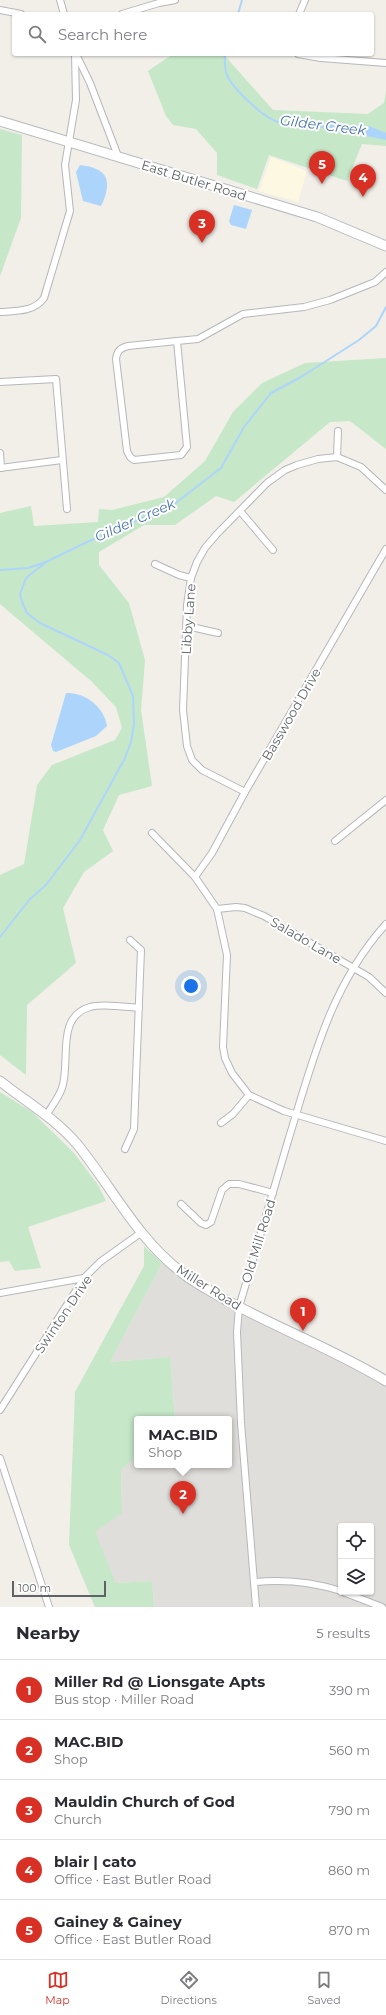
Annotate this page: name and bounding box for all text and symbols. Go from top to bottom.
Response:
search box [12,12,374,56]
icon: search [26,23,48,45]
text: Search here [58,25,147,44]
water label: Gilder Creek [279,111,368,139]
pin: 5 [309,151,335,184]
street label: East Butler Road [140,156,248,204]
pin: 4 [350,164,376,197]
pin: 3 [189,210,215,243]
water label: Gilder Creek [92,494,179,546]
street label: Libby Lane [178,583,198,655]
street label: Basswood Drive [258,665,324,763]
street label: Salado Lane [268,913,344,967]
your location [181,976,201,996]
street label: Old Mill Road [238,1197,278,1285]
street label: Miller Road [174,1261,244,1313]
street label: Swinton Drive [31,1272,95,1356]
pin: 1 [290,1298,316,1331]
popup [134,1416,232,1468]
text: MAC.BID [148,1425,218,1444]
text: Shop [148,1444,182,1460]
pin: 2 [170,1481,196,1514]
map controls [338,1523,374,1595]
button: locate [338,1523,374,1559]
button: layers [338,1559,374,1595]
scale bar [12,1579,106,1598]
text: 100 m [18,1581,51,1595]
text: Nearby [16,1623,80,1643]
text: 5 results [316,1625,370,1641]
text: Miller Rd @ Lionsgate Apts [54,1672,265,1691]
text: 1 [26,1682,32,1698]
text: 390 m [329,1682,370,1698]
text: Bus stop · Miller Road [54,1691,194,1707]
text: MAC.BID [54,1732,123,1751]
text: 2 [25,1742,33,1758]
text: 560 m [329,1742,370,1758]
text: Shop [54,1751,88,1767]
text: Mauldin Church of God [54,1792,235,1811]
text: 3 [25,1802,33,1818]
text: 790 m [329,1802,370,1818]
text: Church [54,1811,102,1827]
text: blair | cato [54,1852,136,1871]
text: 4 [25,1862,33,1878]
text: 860 m [328,1862,370,1878]
text: Office · East Butler Road [54,1871,211,1887]
text: Gainey & Gainey [54,1912,182,1931]
text: 5 [25,1922,33,1938]
text: 870 m [329,1922,370,1938]
text: Office · East Butler Road [54,1931,211,1947]
tab: Map [45,1969,70,2007]
tab: Directions [161,1969,217,2007]
tab: Saved [308,1969,341,2007]

